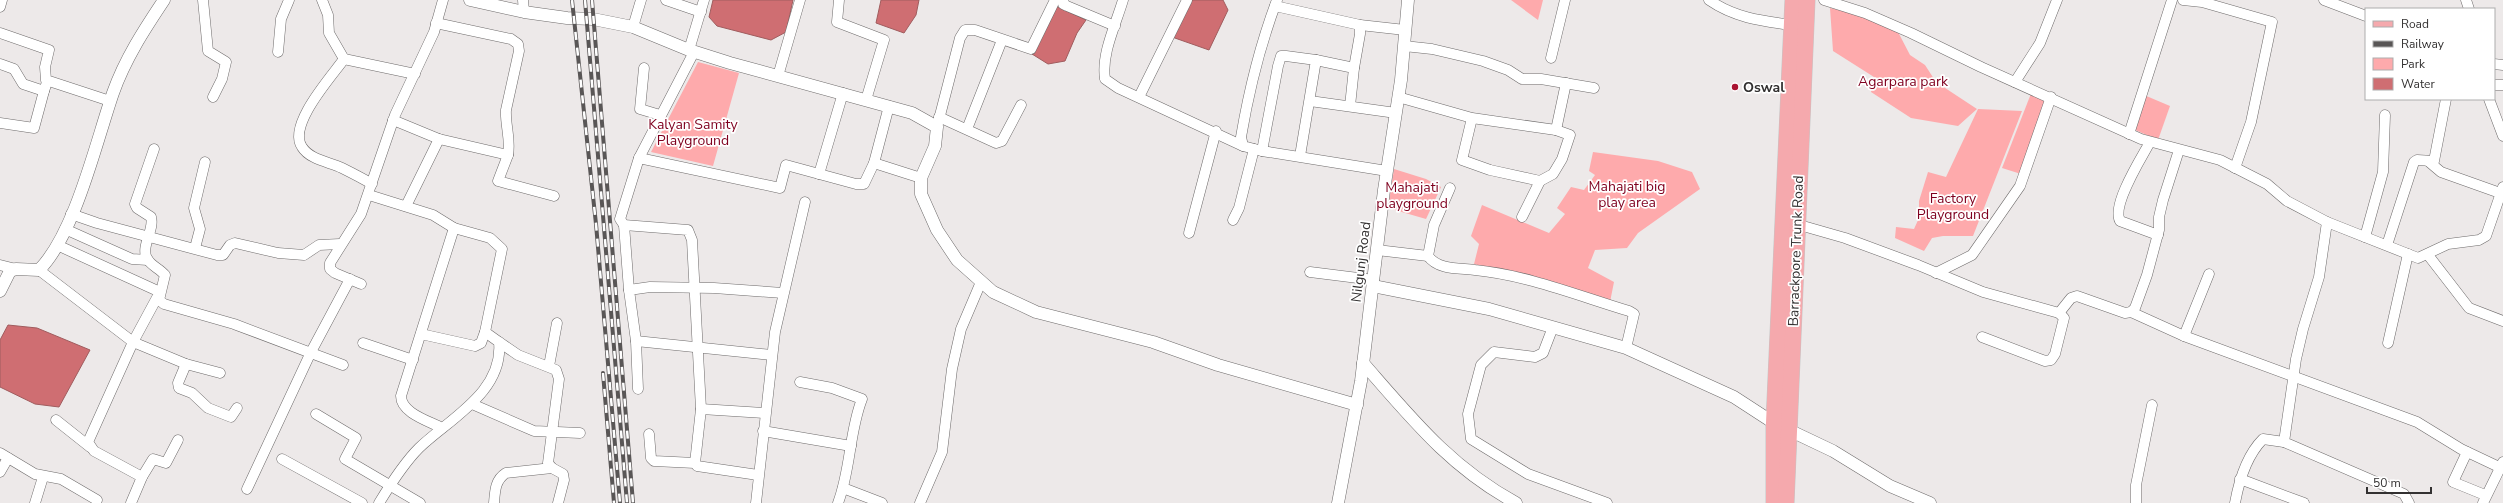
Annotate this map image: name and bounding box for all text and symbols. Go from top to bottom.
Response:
legend [2365,8,2495,100]
text: Road [2401,16,2429,32]
text: Railway [2401,36,2445,52]
text: Park [2401,56,2426,72]
park label: Agarpara park [1858,72,1949,91]
text: Water [2401,76,2435,92]
place label: Oswal [1743,78,1785,97]
marker: Oswal [1730,82,1740,92]
park label: Kalyan Samity Playground [648,115,739,150]
street label: Barrackpore Trunk Road [1784,175,1808,327]
park label: Mahajati big play area [1589,177,1665,212]
park label: Mahajati playground [1376,178,1448,213]
park label: Factory Playground [1917,189,1989,224]
street label: Nilgunj Road [1347,221,1375,303]
scale bar [2367,469,2431,495]
text: 50 m [2373,475,2401,491]

